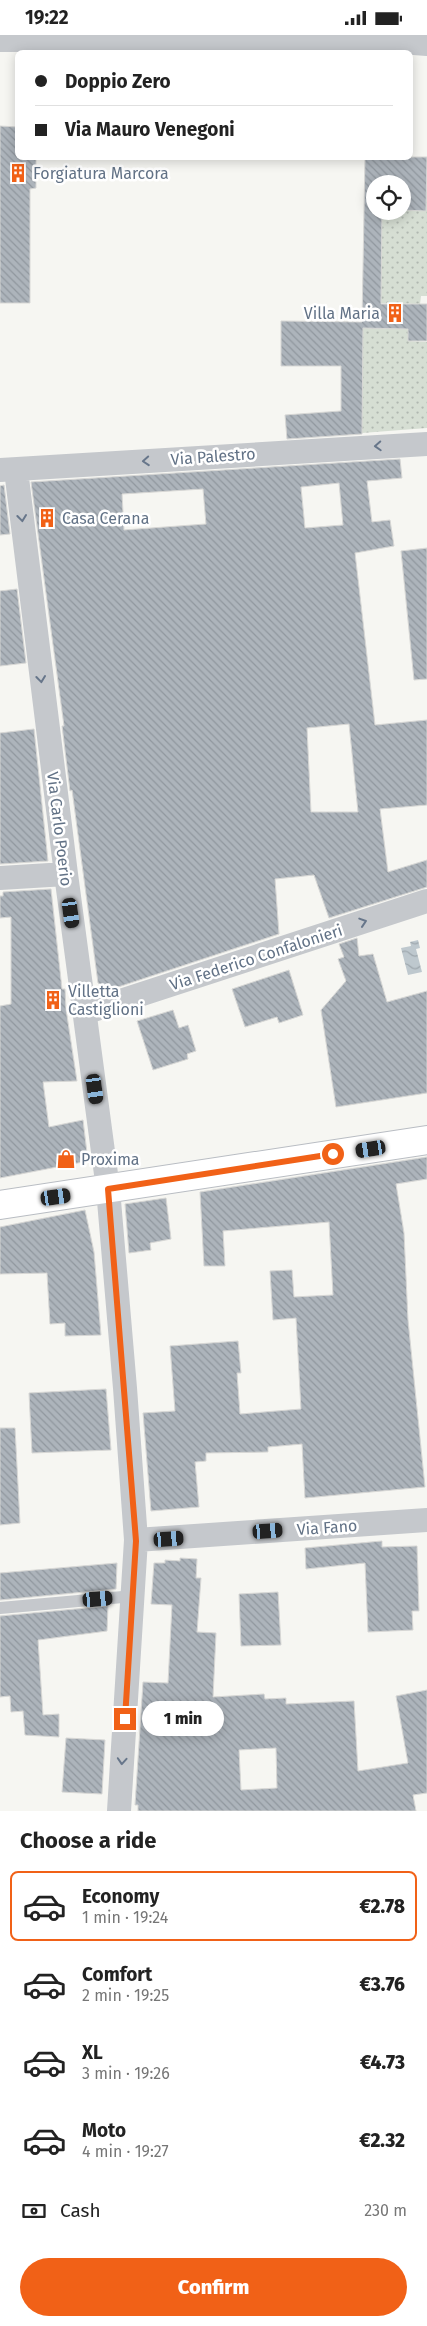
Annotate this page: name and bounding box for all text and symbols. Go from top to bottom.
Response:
text: 19:22 [25,6,69,29]
text: Doppio Zero [65,70,171,93]
text: Via Mauro Venegoni [65,118,235,141]
building icon: Forgiatura Marcora [7,162,29,184]
place label: Forgiatura Marcora [33,164,169,183]
map controls [366,175,411,220]
button: locate [366,175,411,220]
building icon: Villa Maria [384,302,406,324]
place label: Villa Maria [304,304,380,323]
one-way arrow [374,441,382,452]
street label: Via Palestro [170,444,256,469]
one-way arrow [142,455,150,466]
building icon: Casa Cerana [36,507,58,529]
place label: Casa Cerana [62,509,149,528]
one-way arrow [16,514,26,522]
one-way arrow [36,675,46,684]
street label: Via Carlo Poerio [43,771,76,887]
car [61,897,80,929]
one-way arrow [359,917,367,927]
street label: Via Federico Confalonieri [167,921,345,994]
place label: Villetta Castiglioni [68,982,144,1019]
building icon: Villetta Castiglioni [42,989,64,1011]
car [85,1073,104,1105]
car [355,1139,386,1159]
route start [322,1143,344,1165]
shop icon: Proxima [55,1148,77,1170]
place label: Proxima [81,1150,140,1169]
car [40,1187,71,1207]
street label: Via Fano [296,1516,358,1539]
car [252,1522,283,1540]
car [153,1530,184,1548]
car [82,1590,113,1608]
callout: 1 min [142,1701,225,1737]
route end [114,1708,136,1730]
text: 1 min [164,1709,202,1728]
one-way arrow [117,1757,128,1765]
text: Choose a ride [20,1827,156,1854]
icon: car [22,1884,67,1929]
text: Economy [82,1885,159,1908]
text: €2.78 [359,1895,405,1918]
text: 1 min · 19:24 [82,1908,168,1927]
icon: car [22,1962,67,2007]
text: Comfort [82,1963,152,1986]
text: €3.76 [360,1973,405,1996]
text: 2 min · 19:25 [82,1986,169,2005]
icon: car [22,2040,67,2085]
text: XL [82,2041,103,2064]
text: €4.73 [360,2051,405,2074]
text: 3 min · 19:26 [82,2064,170,2083]
icon: car [22,2118,67,2163]
text: Moto [82,2119,126,2142]
text: €2.32 [359,2129,405,2152]
text: 4 min · 19:27 [82,2142,169,2161]
icon: cash [20,2197,48,2225]
text: Cash [60,2199,101,2222]
text: 230 m [364,2201,407,2220]
button: Confirm [20,2258,407,2316]

